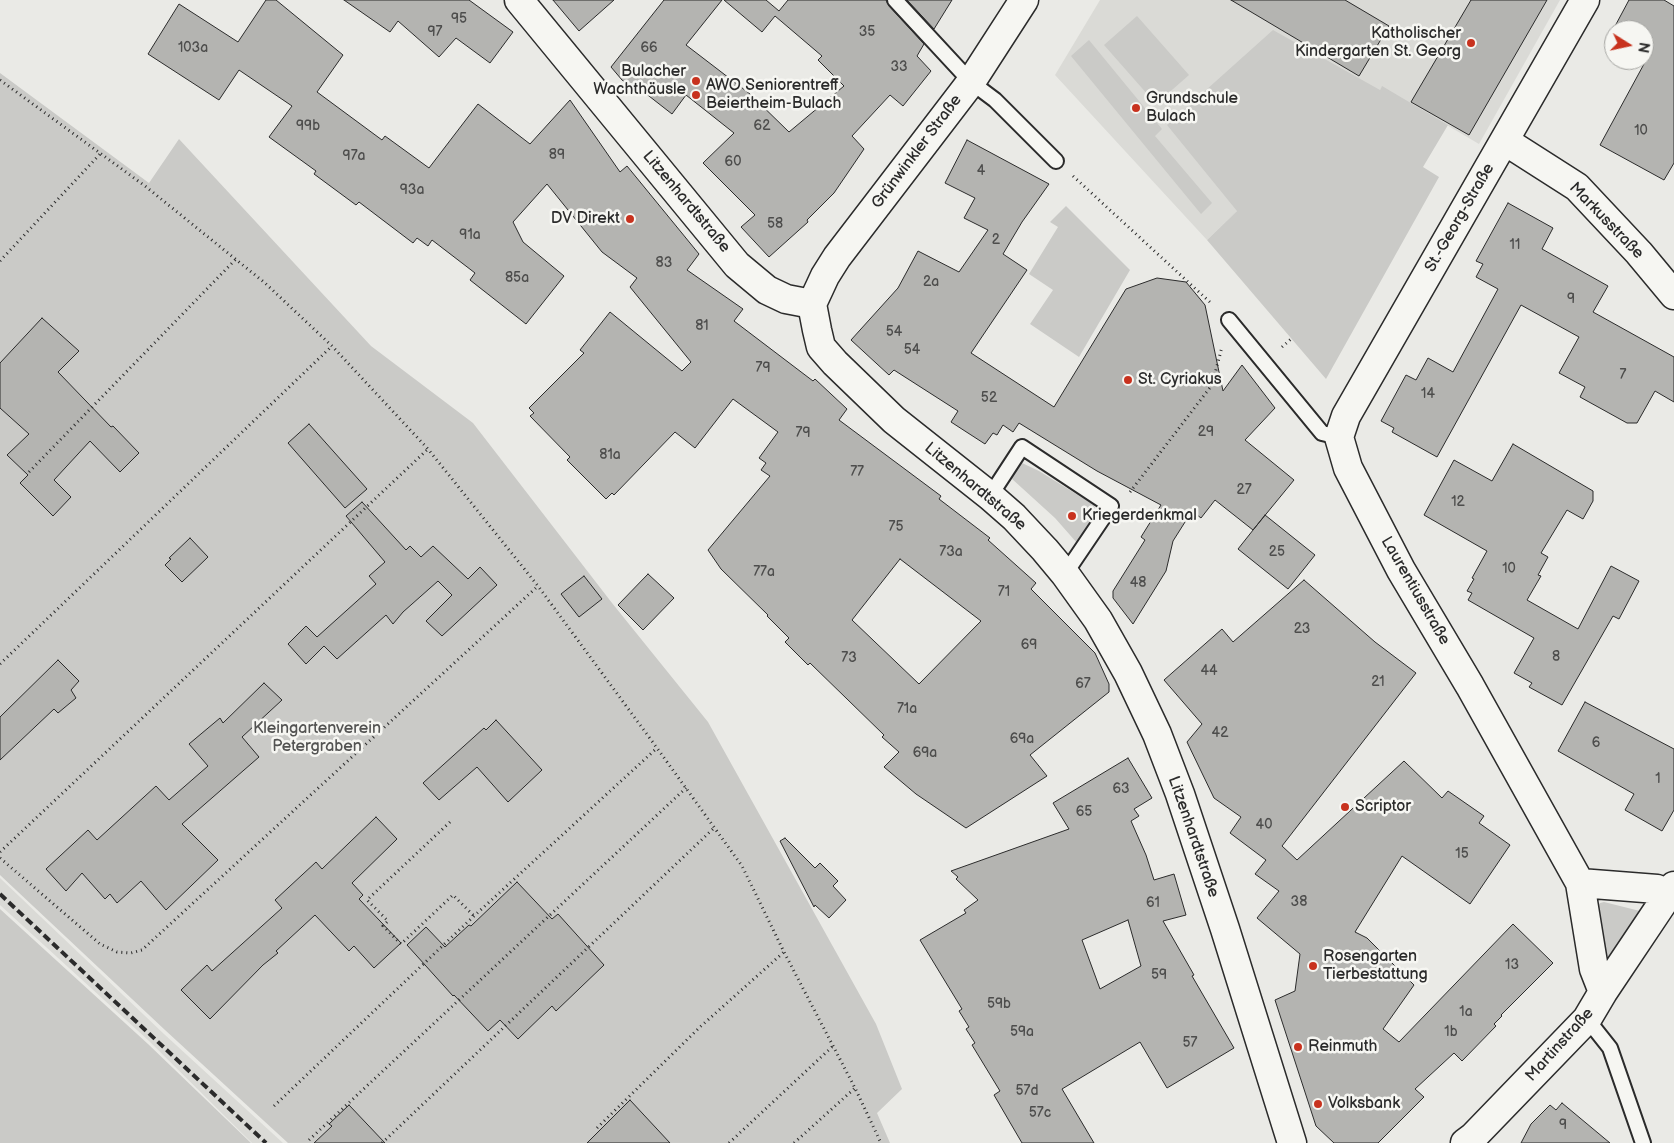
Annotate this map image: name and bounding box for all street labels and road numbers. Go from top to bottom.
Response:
street label: Grünwinkler Straße [868,91,966,213]
street label: Litzenhardtstraße [638,147,734,257]
street label: St.-Georg-Straße [1421,160,1499,276]
street label: Markusstraße [1565,179,1647,263]
street label: Litzenhardtstraße [920,439,1030,535]
street label: Laurentiusstraße [1376,533,1454,649]
street label: Litzenhardtstraße [1163,774,1223,900]
street label: Martinstraße [1522,1004,1598,1086]

